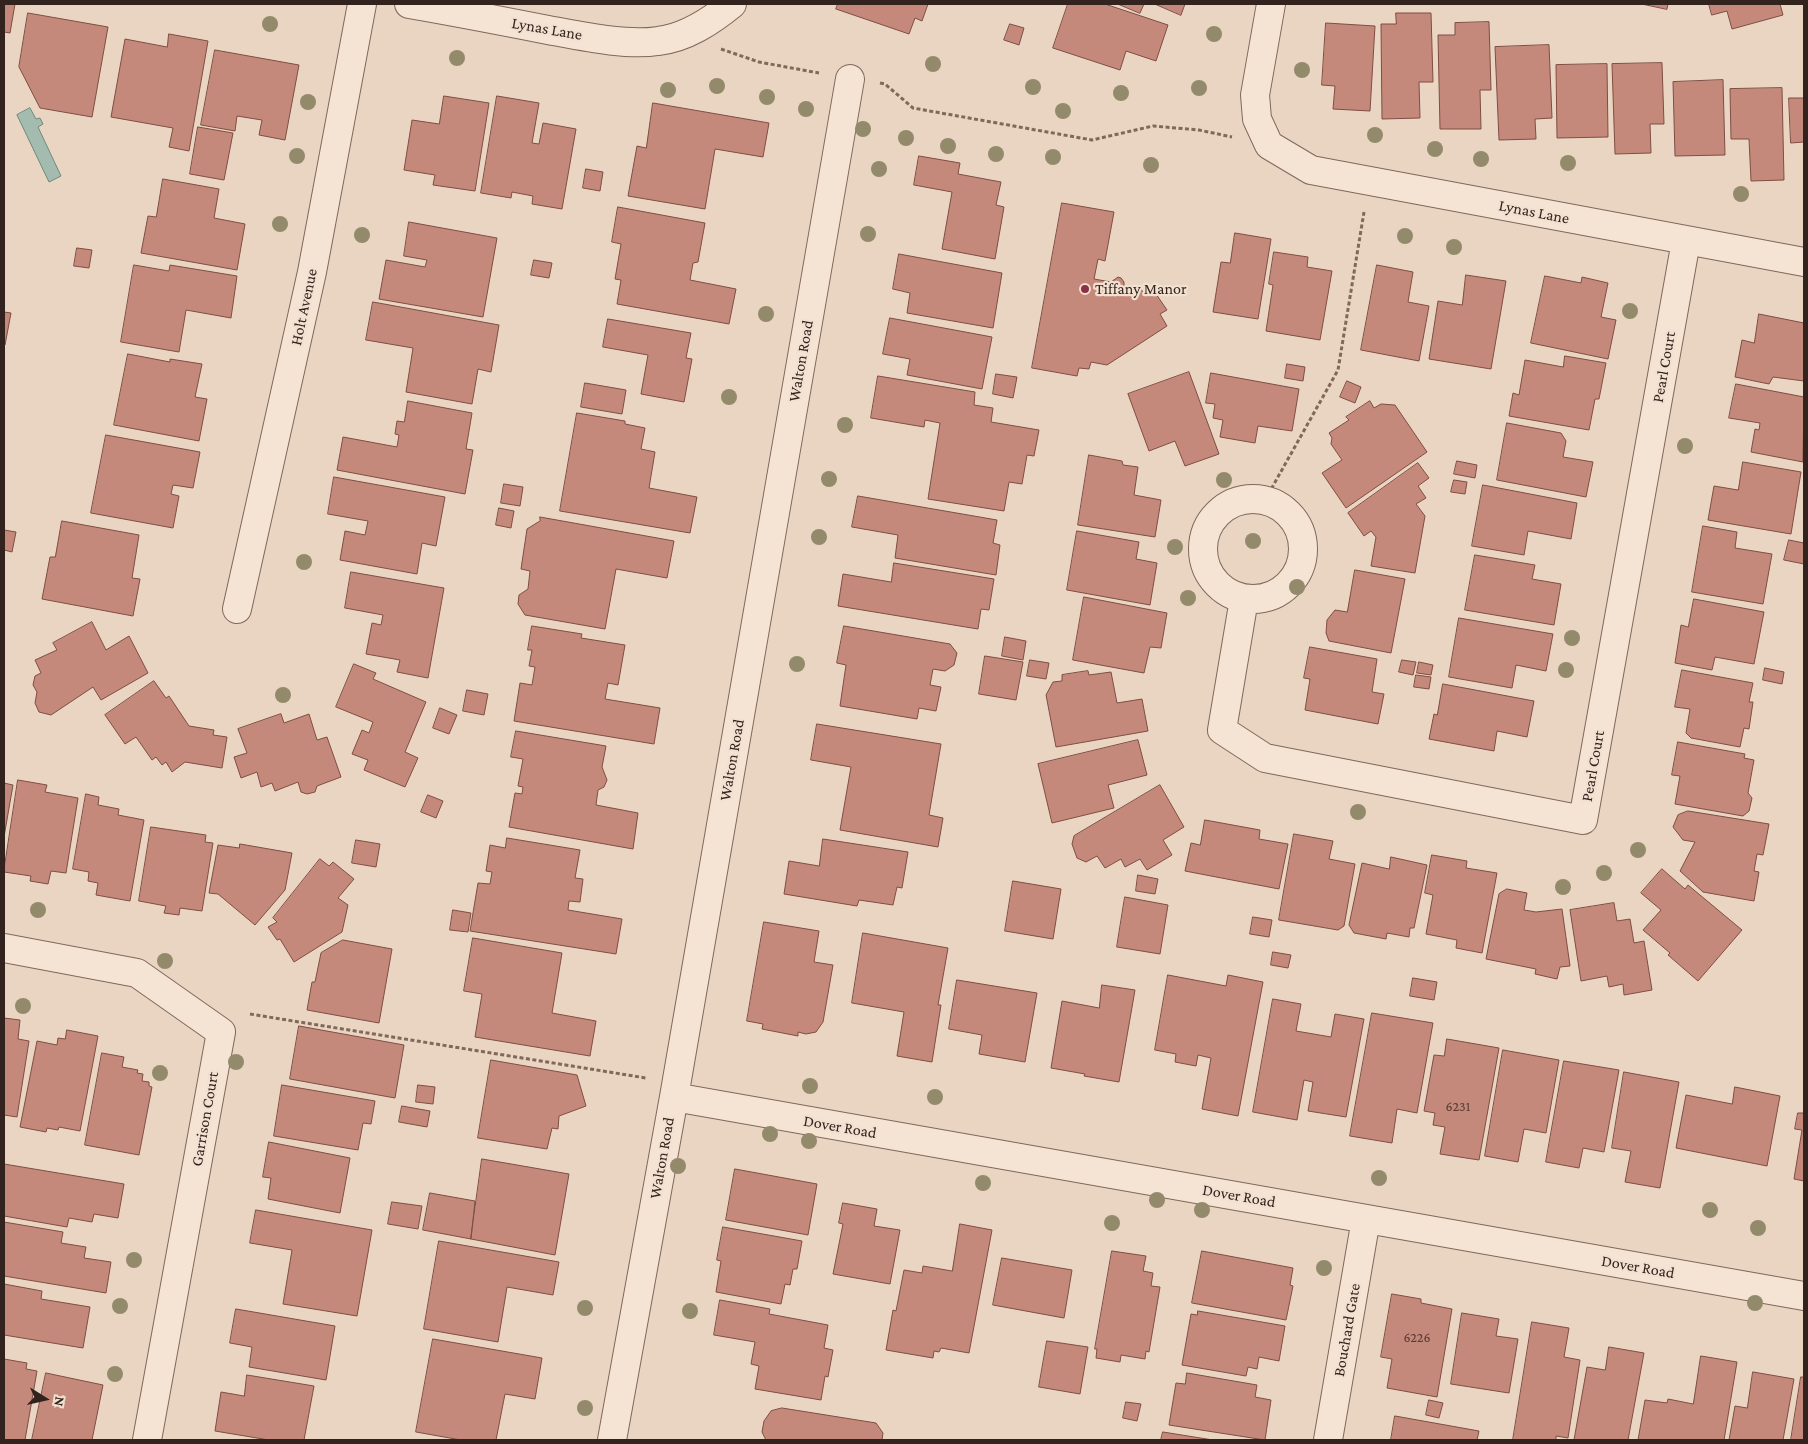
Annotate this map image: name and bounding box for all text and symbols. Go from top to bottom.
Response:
street label: Lynas Lane [510,13,584,45]
street label: Lynas Lane [1497,196,1571,228]
street label: Holt Avenue [286,267,322,347]
place label: Tiffany Manor [1095,279,1187,299]
marker: Tiffany Manor [1079,283,1091,295]
street label: Walton Road [784,319,818,403]
street label: Pearl Court [1648,330,1680,404]
street label: Walton Road [715,718,749,802]
street label: Pearl Court [1577,729,1609,803]
street label: Garrison Court [187,1070,223,1168]
house number: 6231 [1446,1099,1470,1115]
street label: Dover Road [802,1111,878,1143]
street label: Walton Road [645,1116,679,1200]
street label: Dover Road [1201,1180,1277,1212]
street label: Dover Road [1600,1251,1676,1283]
street label: Bouchard Gate [1329,1282,1365,1378]
house number: 6226 [1403,1330,1431,1346]
north arrow [20,1374,70,1424]
text: N [51,1396,68,1408]

